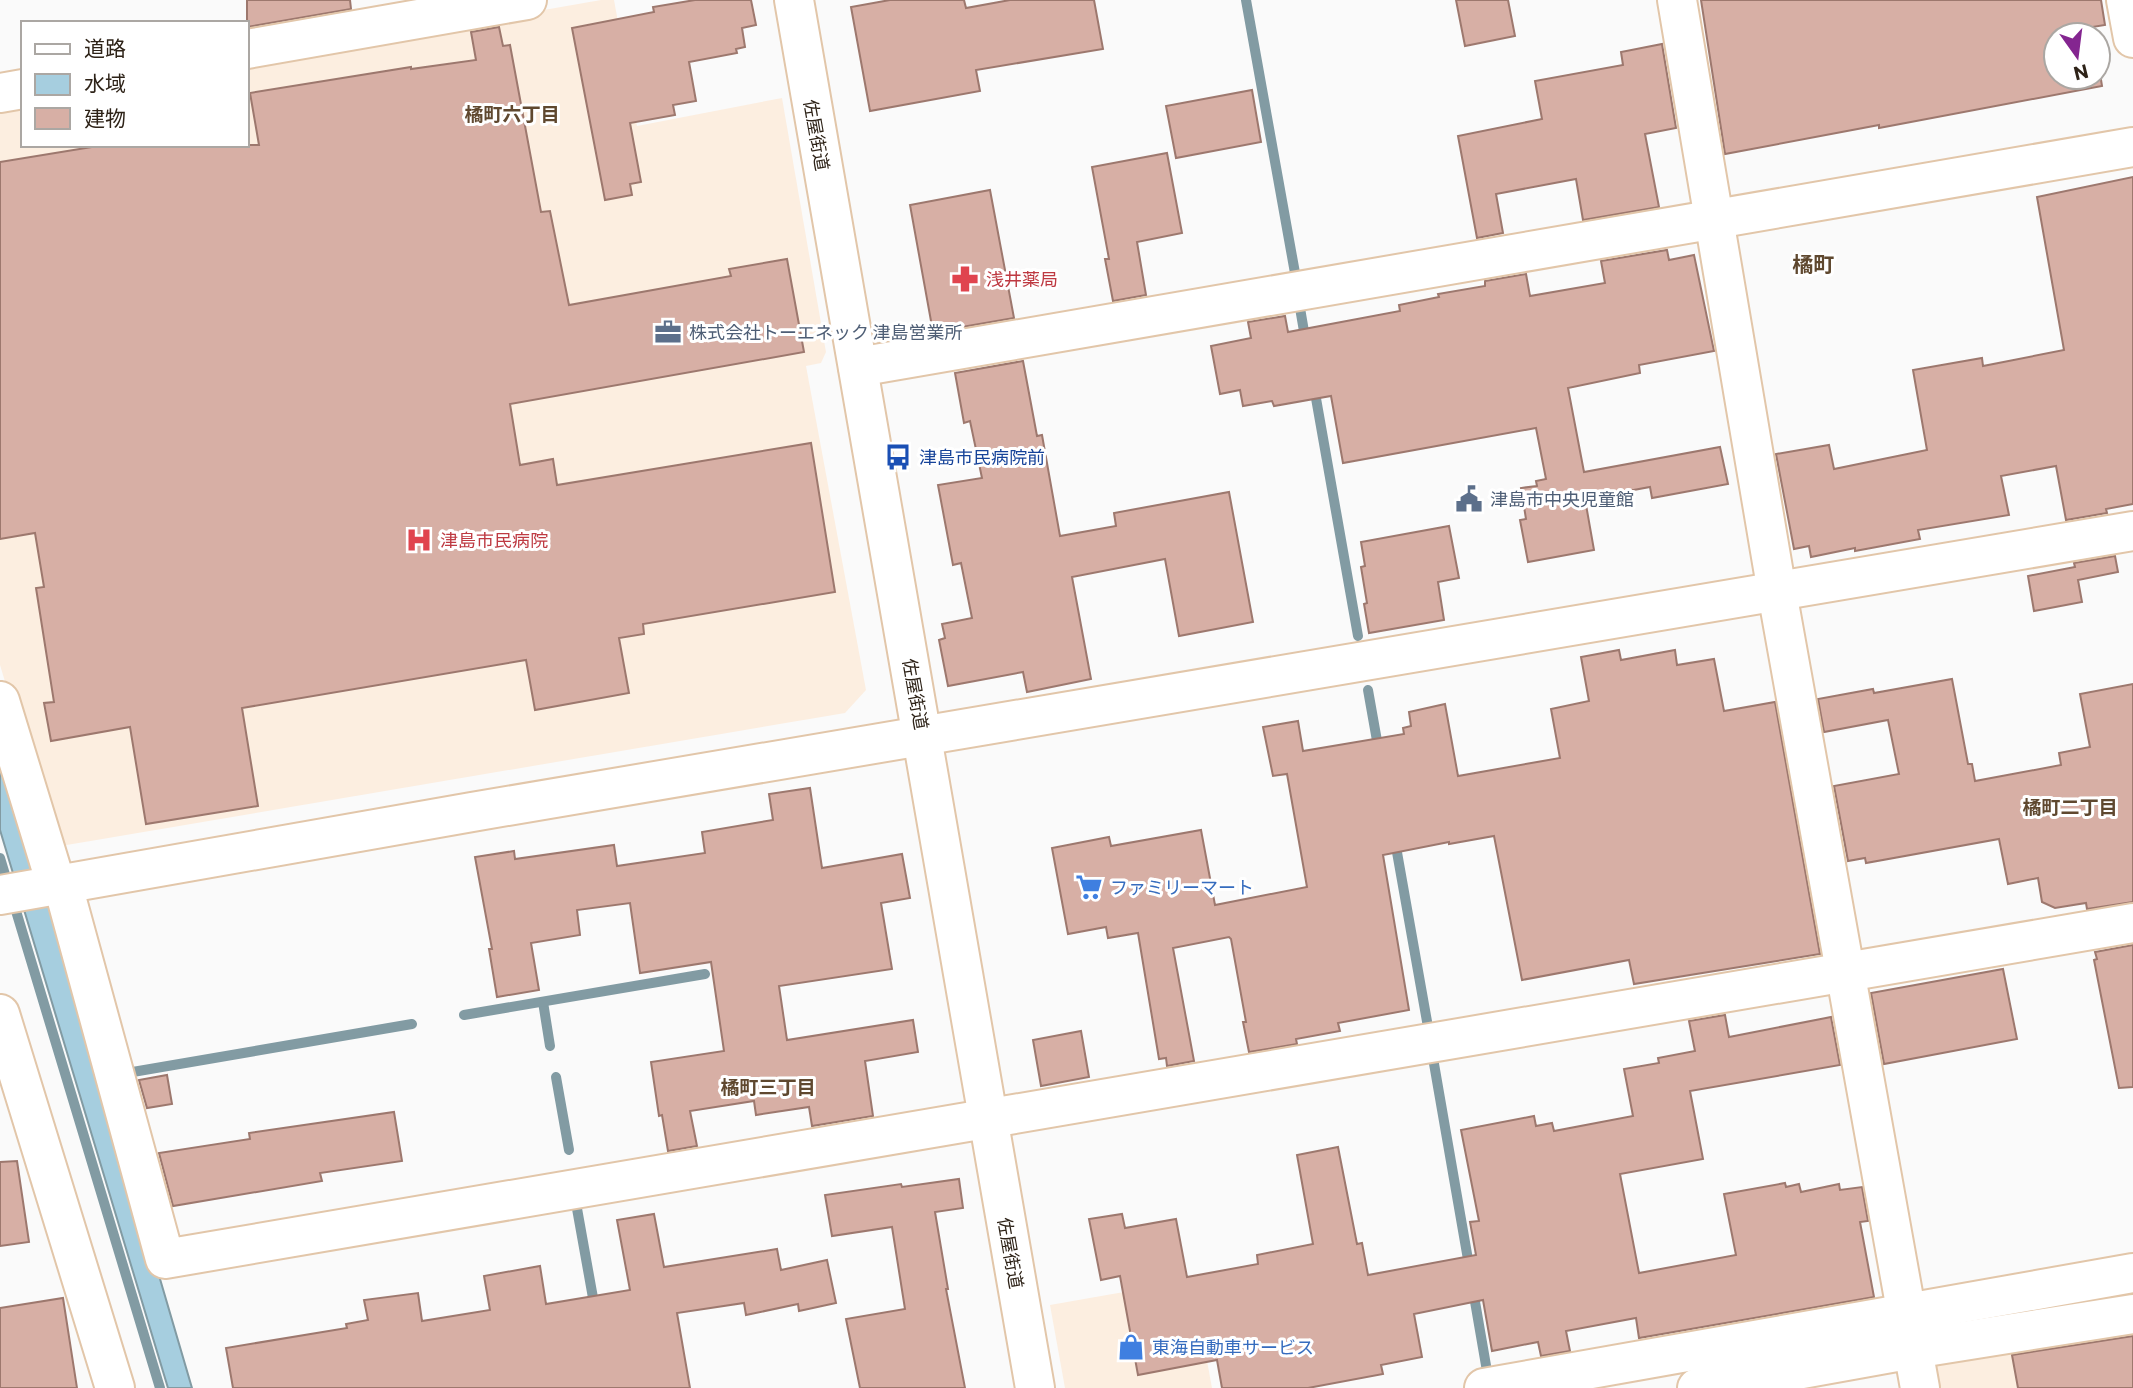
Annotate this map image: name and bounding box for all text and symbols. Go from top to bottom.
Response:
legend [21,21,248,147]
north arrow [2042,21,2112,91]
text: 道路 [84,35,126,60]
text: N [2072,60,2091,86]
text: 水域 [84,70,126,95]
street label: 佐屋街道 [800,98,834,172]
district label: 橘町六丁目 [464,102,560,125]
text: 建物 [84,105,126,130]
district label: 橘町 [1792,251,1834,276]
pharmacy icon: 浅井薬局 [950,264,980,294]
place label: 浅井薬局 [986,268,1058,290]
office icon: 株式会社トーエネック 津島営業所 [653,317,683,347]
place label: 株式会社トーエネック 津島営業所 [689,321,962,343]
bus stop icon: 津島市民病院前 [883,442,913,472]
place label: 津島市民病院前 [919,446,1045,468]
public building icon: 津島市中央児童館 [1454,484,1484,514]
place label: 津島市中央児童館 [1490,488,1634,510]
hospital icon: 津島市民病院 [404,525,434,555]
place label: 津島市民病院 [440,529,548,551]
street label: 佐屋街道 [899,657,933,731]
district label: 橘町二丁目 [2022,795,2118,818]
supermarket icon: ファミリーマート [1074,872,1104,902]
place label: ファミリーマート [1110,876,1254,898]
district label: 橘町三丁目 [720,1075,816,1098]
street label: 佐屋街道 [994,1216,1028,1290]
shop icon: 東海自動車サービス [1116,1332,1146,1362]
place label: 東海自動車サービス [1152,1336,1314,1358]

